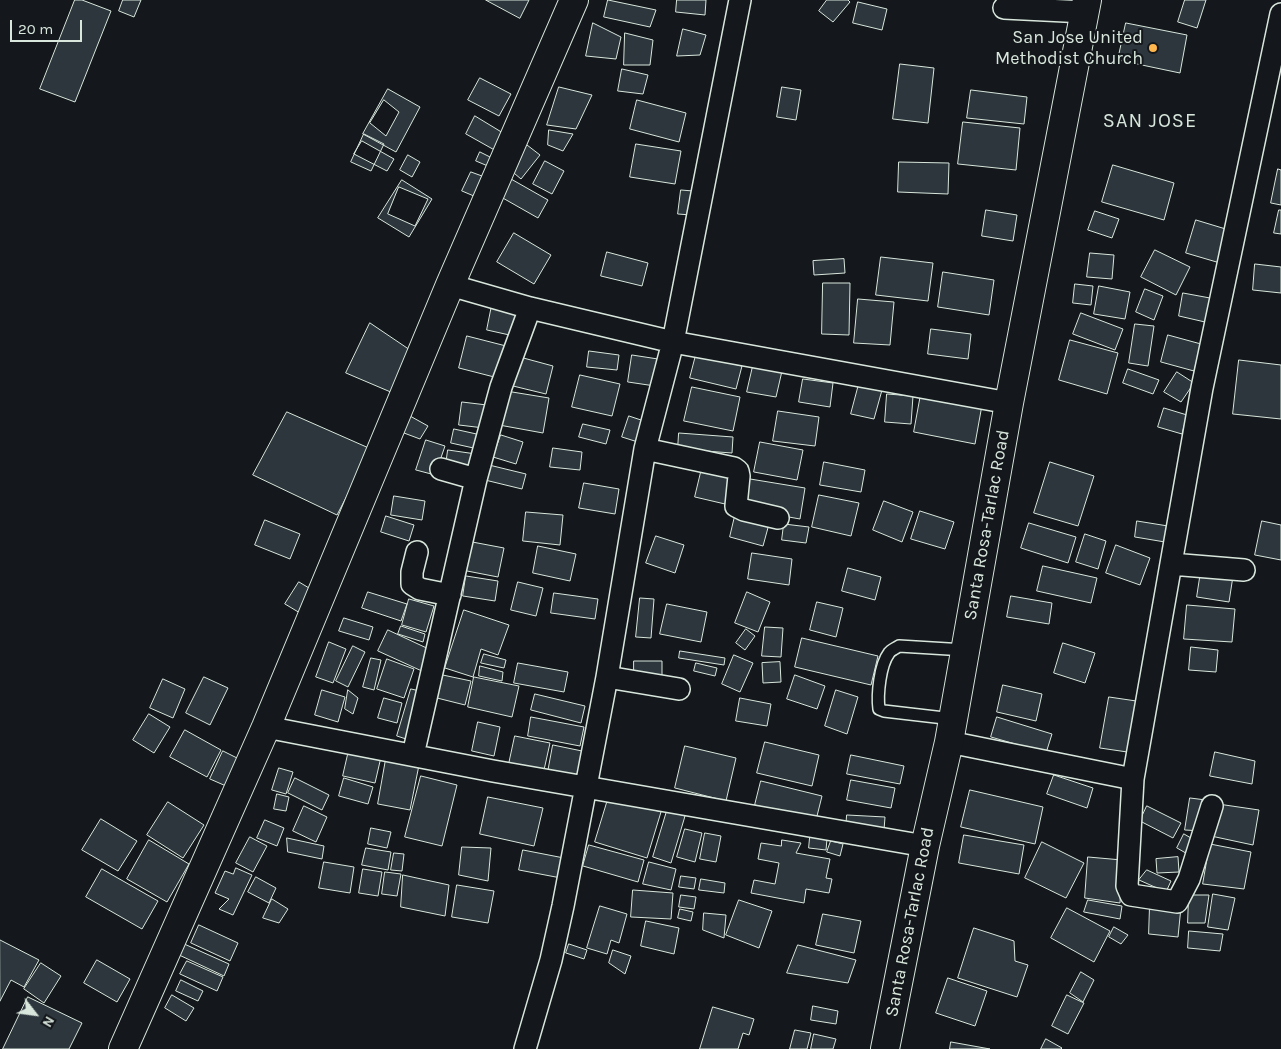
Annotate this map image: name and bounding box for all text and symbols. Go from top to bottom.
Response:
scale bar [12,10,85,42]
text: 20 m [18,20,53,38]
place label: San Jose United Methodist Church [995,27,1143,70]
marker: San Jose United Methodist Church [1147,42,1159,54]
district label: SAN JOSE [1102,109,1198,133]
street label: Santa Rosa-Tarlac Road [960,428,1014,622]
street label: Santa Rosa-Tarlac Road [881,825,939,1019]
north arrow [10,989,60,1039]
text: N [39,1013,58,1030]

